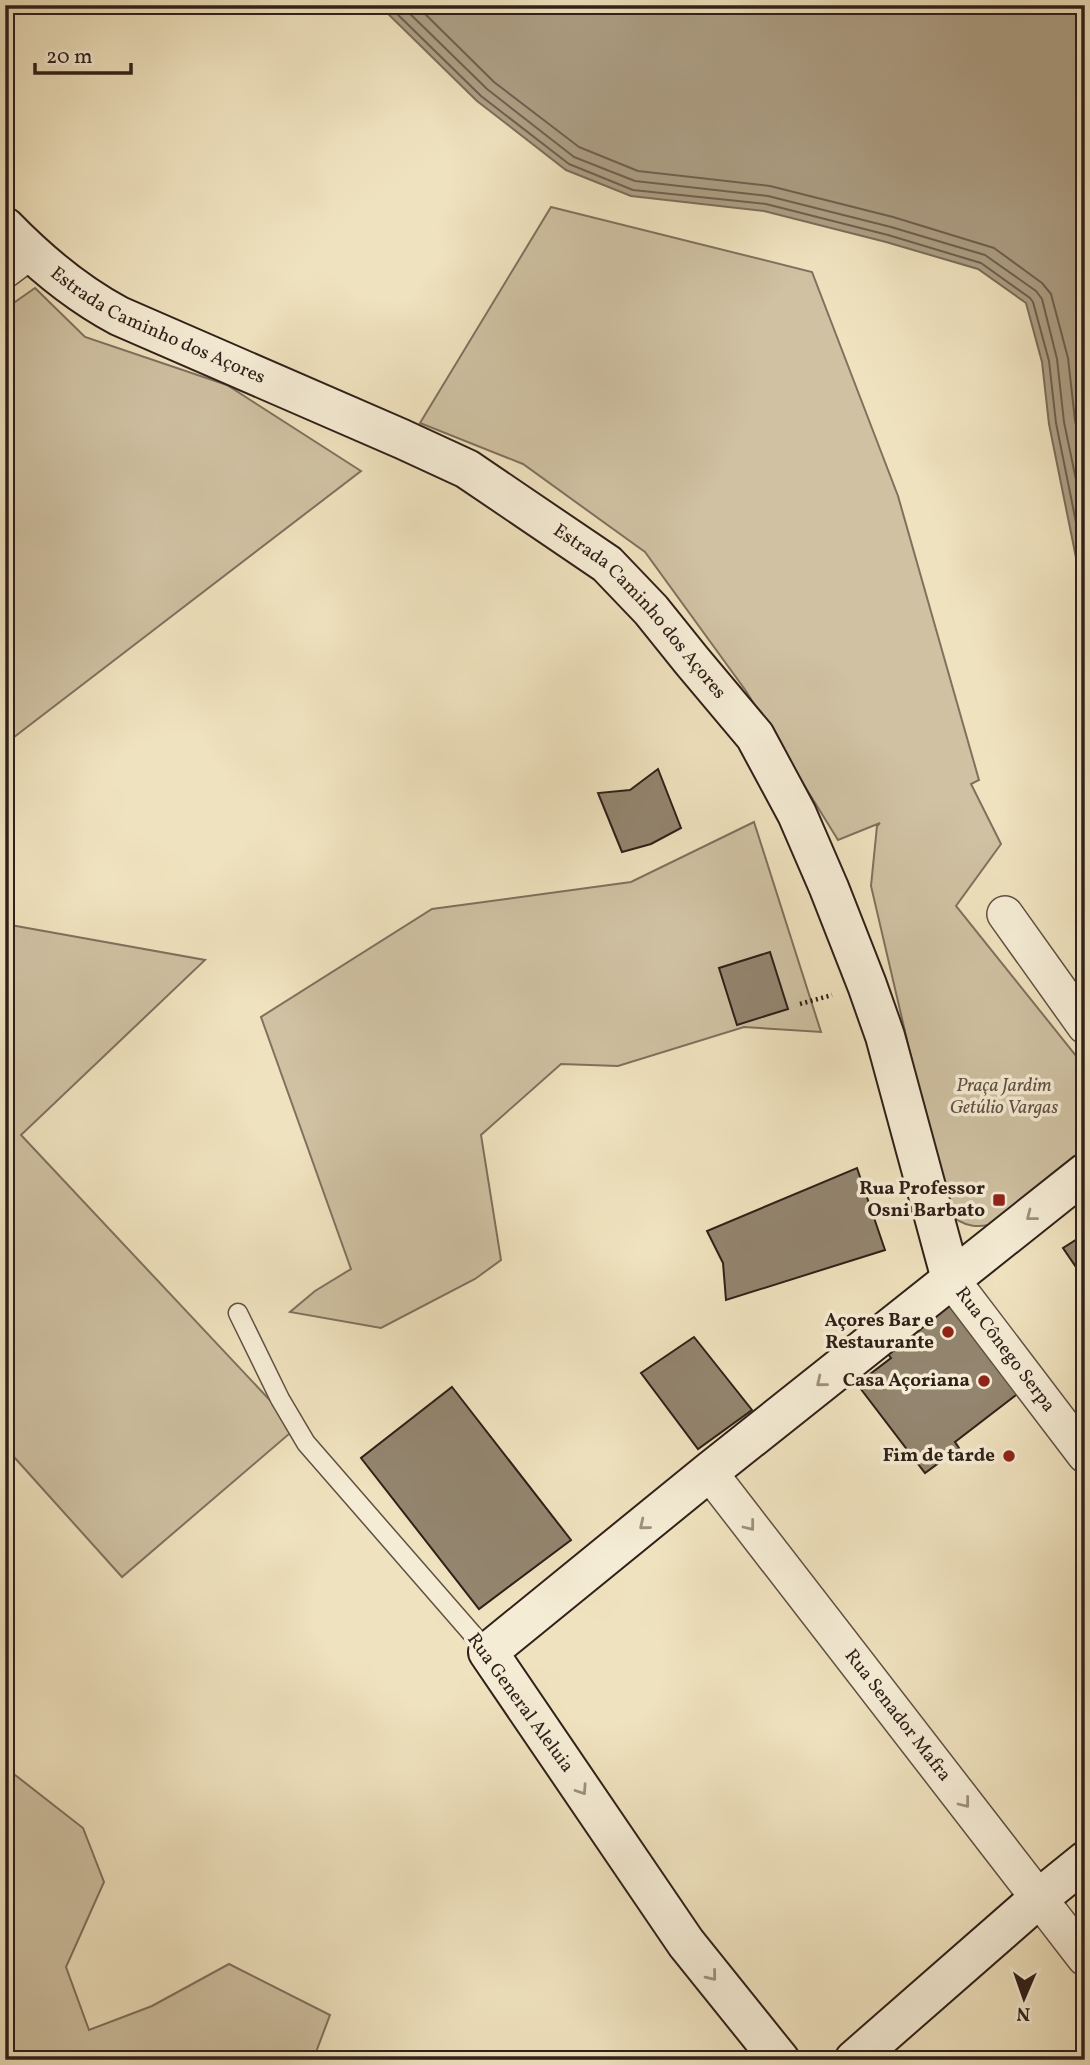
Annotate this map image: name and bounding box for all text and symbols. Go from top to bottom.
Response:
scale bar [35,32,131,76]
text: 20 m [46,43,92,72]
street label: Estrada Caminho dos Açores [44,261,269,391]
street label: Estrada Caminho dos Açores [548,518,732,705]
park label: Praça Jardim Getúlio Vargas [950,1073,1058,1121]
place label: Rua Professor Osni Barbato [859,1176,985,1224]
marker: Rua Professor Osni Barbato [991,1192,1007,1208]
one-way arrow [1027,1207,1039,1220]
street label: Rua Cônego Serpa [949,1282,1061,1418]
place label: Açores Bar e Restaurante [824,1308,934,1356]
marker: Açores Bar e Restaurante [940,1324,956,1340]
place label: Casa Açoriana [843,1368,970,1394]
marker: Casa Açoriana [976,1373,992,1389]
one-way arrow [817,1374,829,1387]
place label: Fim de tarde [883,1443,995,1469]
marker: Fim de tarde [1001,1448,1017,1464]
one-way arrow [640,1517,652,1530]
one-way arrow [742,1519,755,1531]
street label: Rua General Aleluia [460,1628,580,1778]
street label: Rua Senador Mafra [838,1644,957,1787]
one-way arrow [573,1782,586,1795]
one-way arrow [956,1795,969,1808]
north arrow [988,1964,1058,2034]
one-way arrow [704,1967,716,1980]
text: N [1016,2000,1031,2026]

